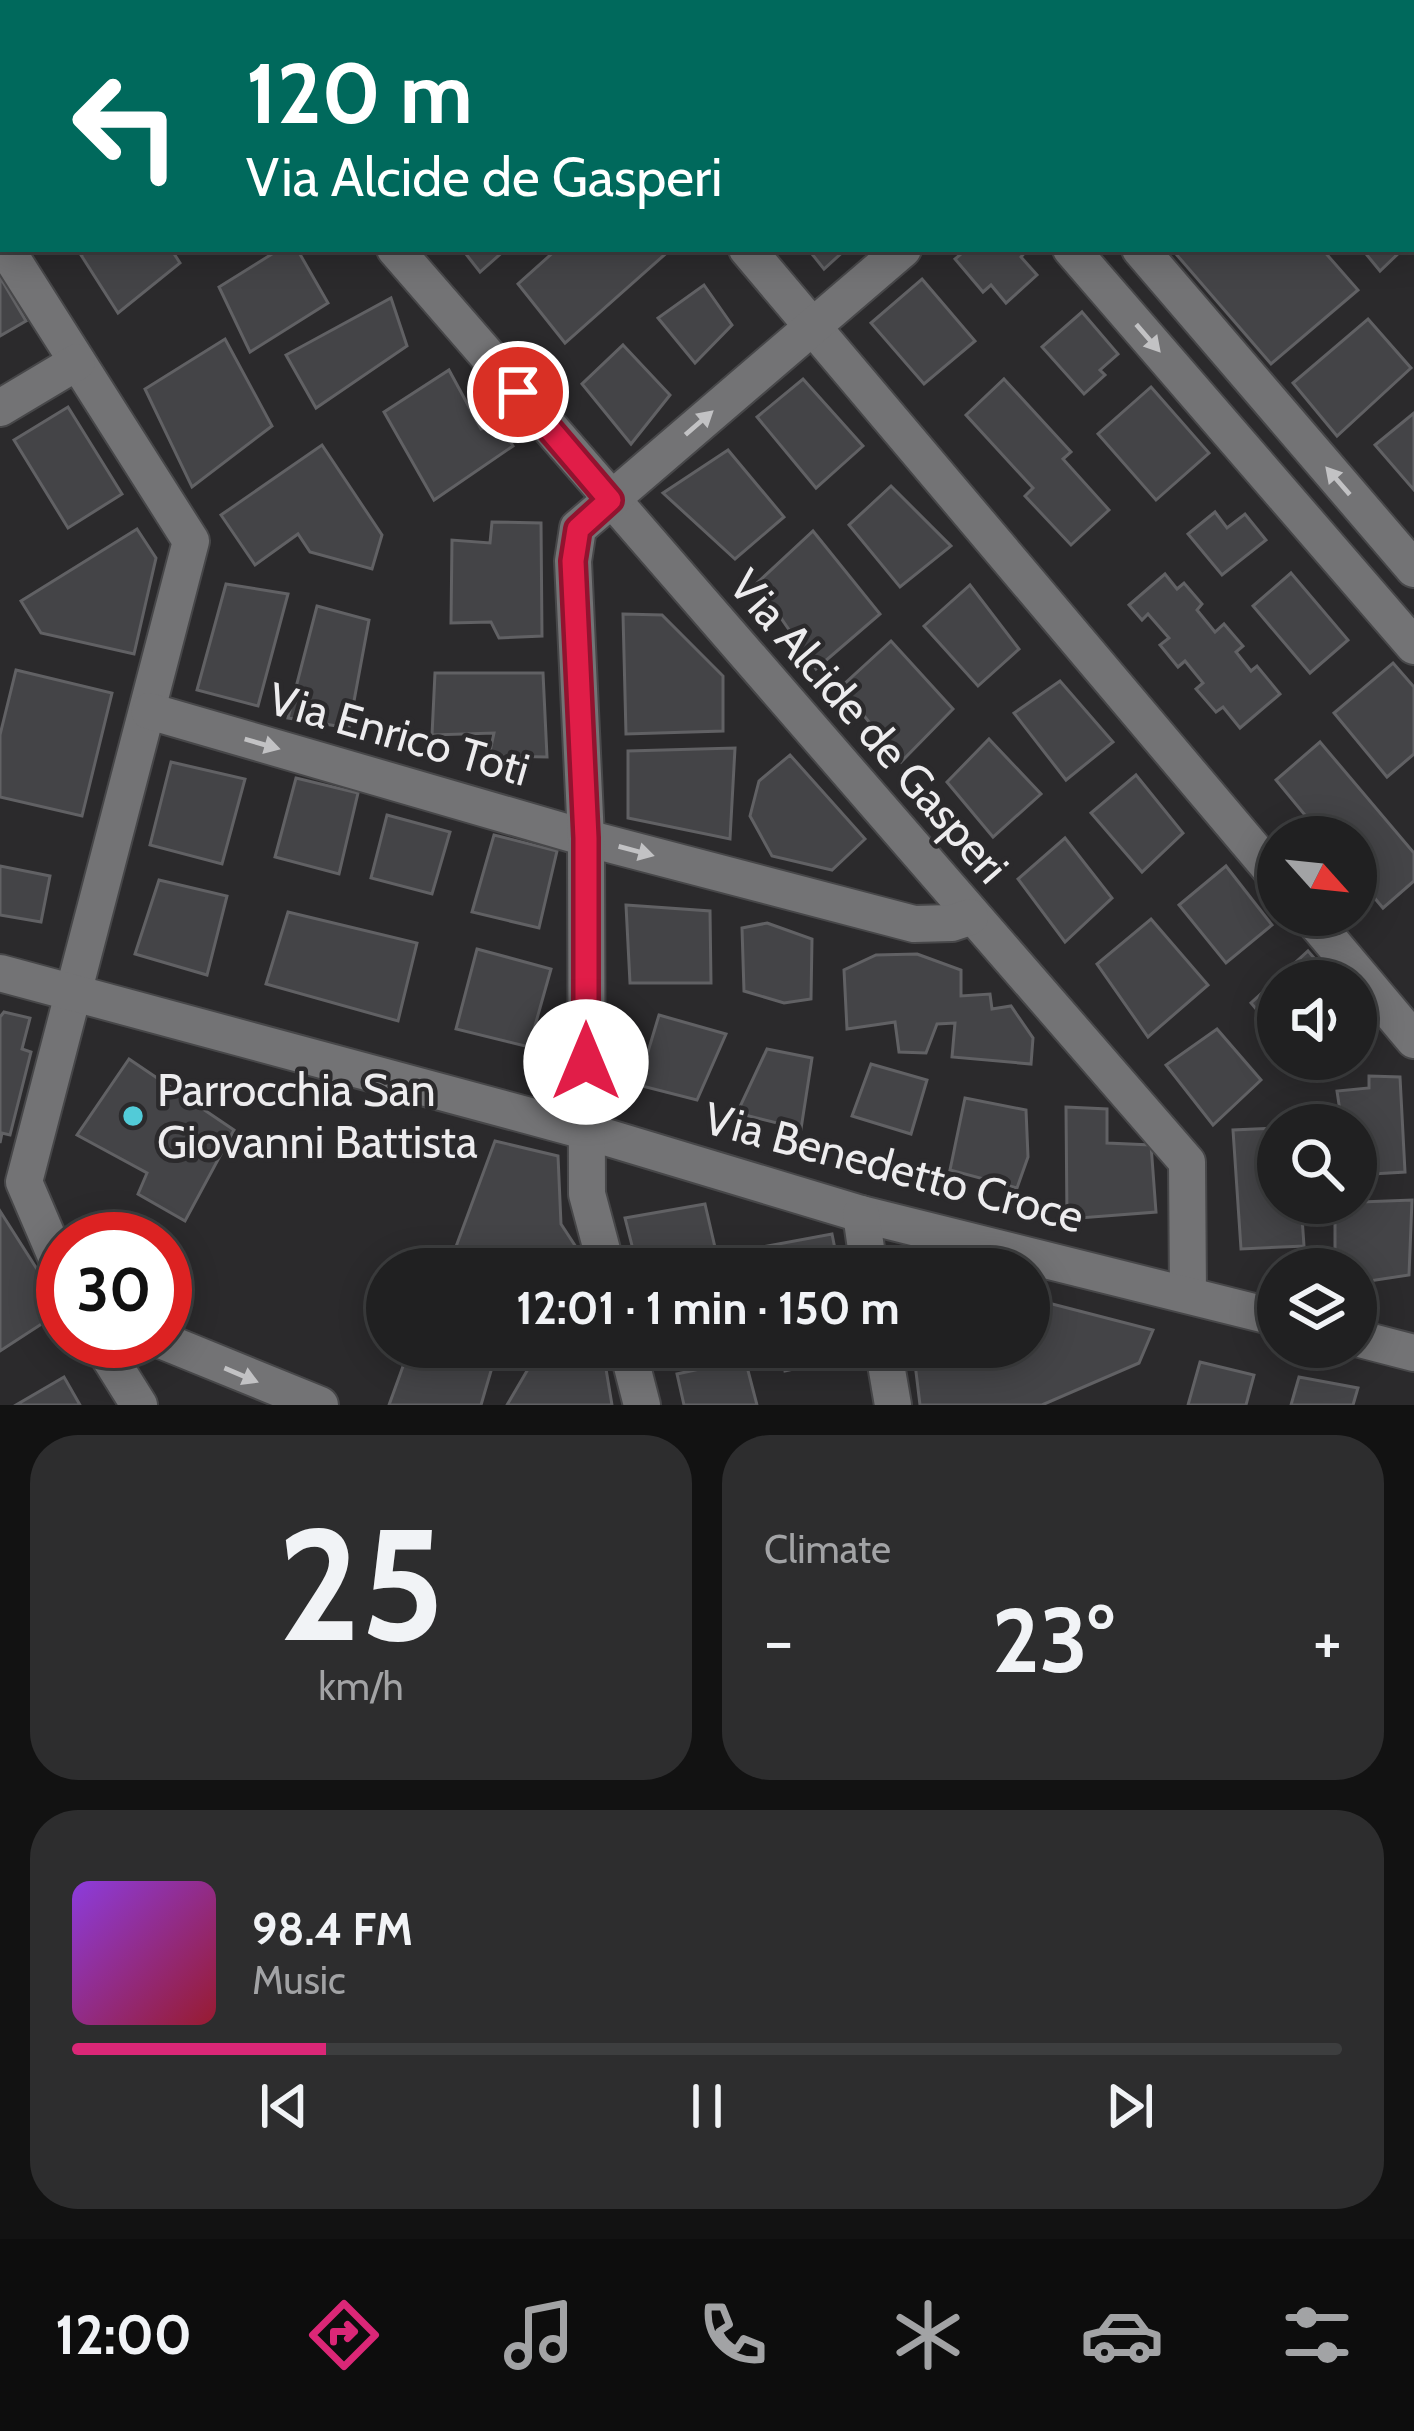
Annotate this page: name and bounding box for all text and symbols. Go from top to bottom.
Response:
text: 120 m [246,42,473,144]
icon: left [48,48,204,204]
text: Via Alcide de Gasperi [246,144,723,210]
one-way arrow [1134,323,1161,352]
pin [467,341,569,443]
icon: arrive [485,359,551,425]
one-way arrow [684,411,714,437]
one-way arrow [1325,466,1352,495]
street label: Via Alcide de Gasperi [718,558,1020,894]
street label: Via Enrico Toti [262,671,536,797]
one-way arrow [244,736,280,754]
north arrow [1257,816,1377,936]
map controls [1257,816,1377,1368]
one-way arrow [618,843,655,862]
button: sound [1257,960,1377,1080]
position arrow [523,999,649,1125]
place label: Parrocchia San Giovanni Battista [157,1063,478,1169]
street label: Via Benedetto Croce [698,1090,1090,1244]
marker: Parrocchia San Giovanni Battista [120,1103,146,1129]
button: search [1257,1104,1377,1224]
speed limit sign: 30 [36,1212,192,1368]
button: layers [1257,1248,1377,1368]
text: 12:01 · 1 min · 150 m [516,1281,900,1335]
one-way arrow [224,1365,259,1385]
text: 25 [278,1489,444,1679]
text: Climate [764,1525,891,1573]
text: 23° [992,1585,1114,1695]
text: − [764,1600,793,1681]
text: + [1313,1600,1342,1681]
text: km/h [318,1662,404,1710]
text: 98.4 FM [252,1902,413,1956]
text: Music [252,1956,346,2004]
icon: previous [251,2073,317,2139]
icon: pause [674,2073,740,2139]
icon: next [1097,2073,1163,2139]
icon: directions [302,2293,386,2377]
icon: music [497,2293,581,2377]
icon: phone [691,2293,775,2377]
icon: climate [886,2293,970,2377]
icon: car [1080,2293,1164,2377]
icon: filters [1275,2293,1359,2377]
text: 12:00 [55,2302,192,2368]

